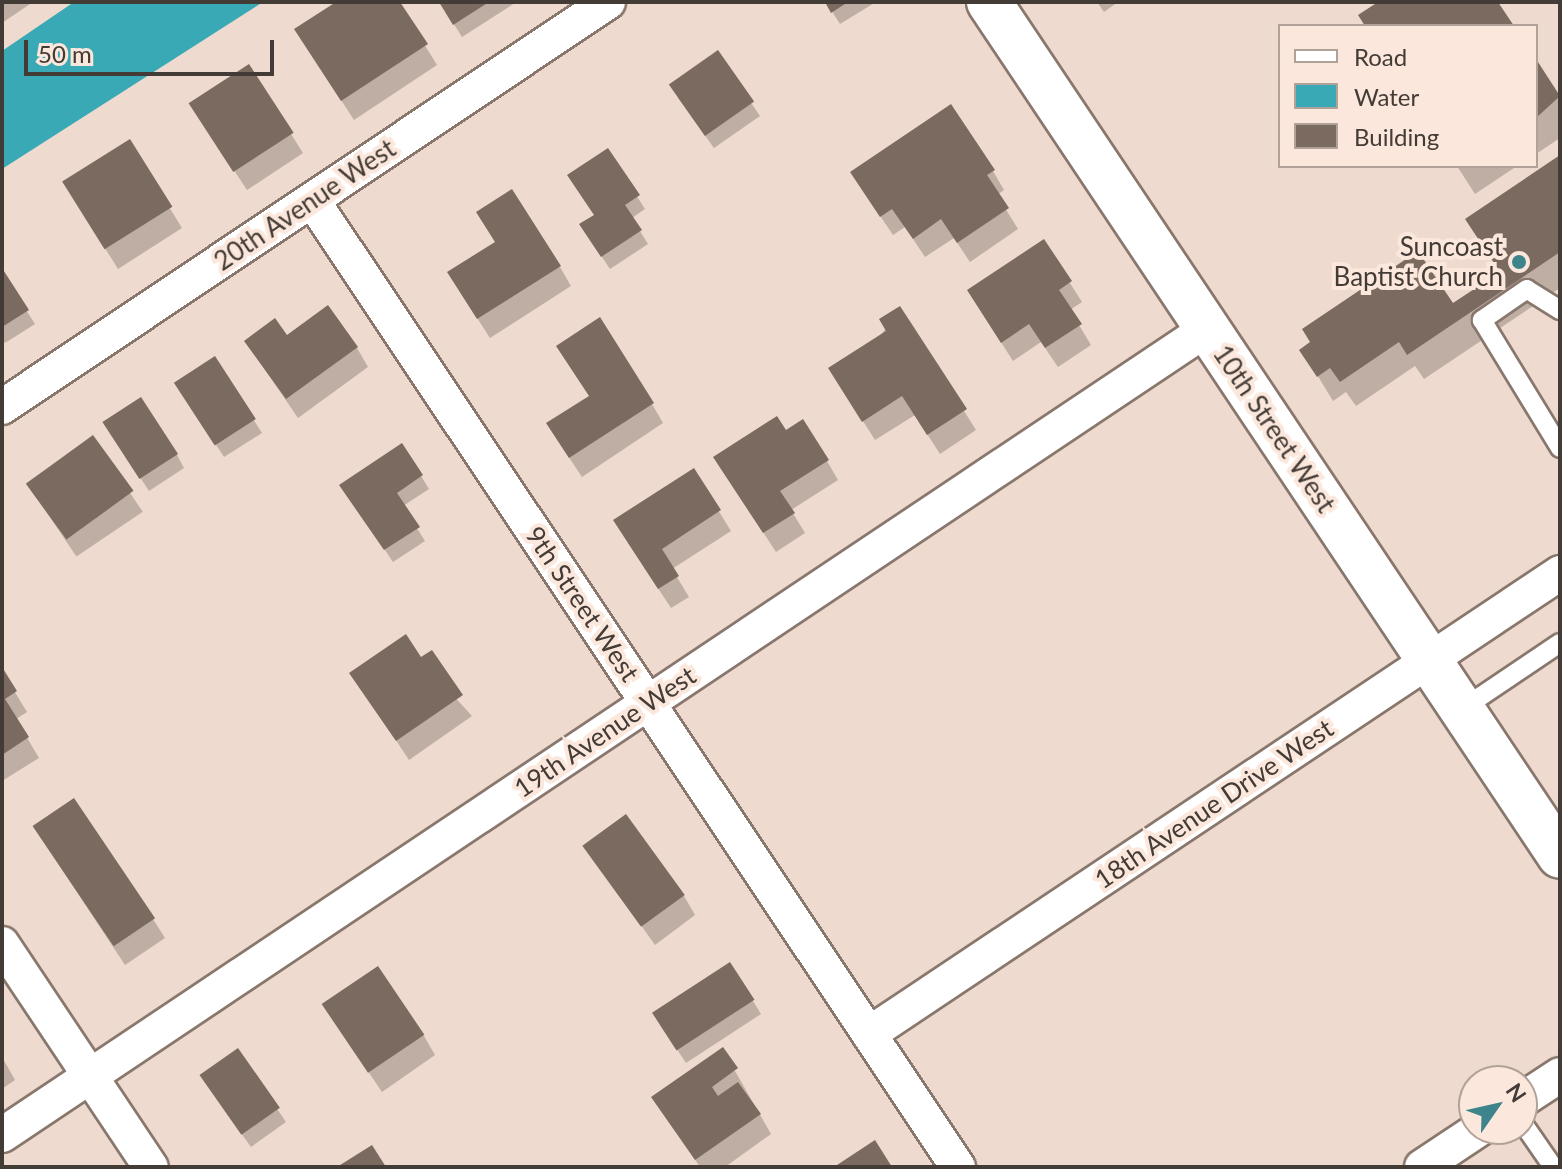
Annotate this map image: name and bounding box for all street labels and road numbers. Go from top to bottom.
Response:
street label: 20th Avenue West [208,132,402,278]
street label: 10th Street West [1206,339,1342,519]
street label: 9th Street West [519,520,645,688]
street label: 19th Avenue West [508,659,702,805]
street label: 18th Avenue Drive West [1088,712,1340,896]

